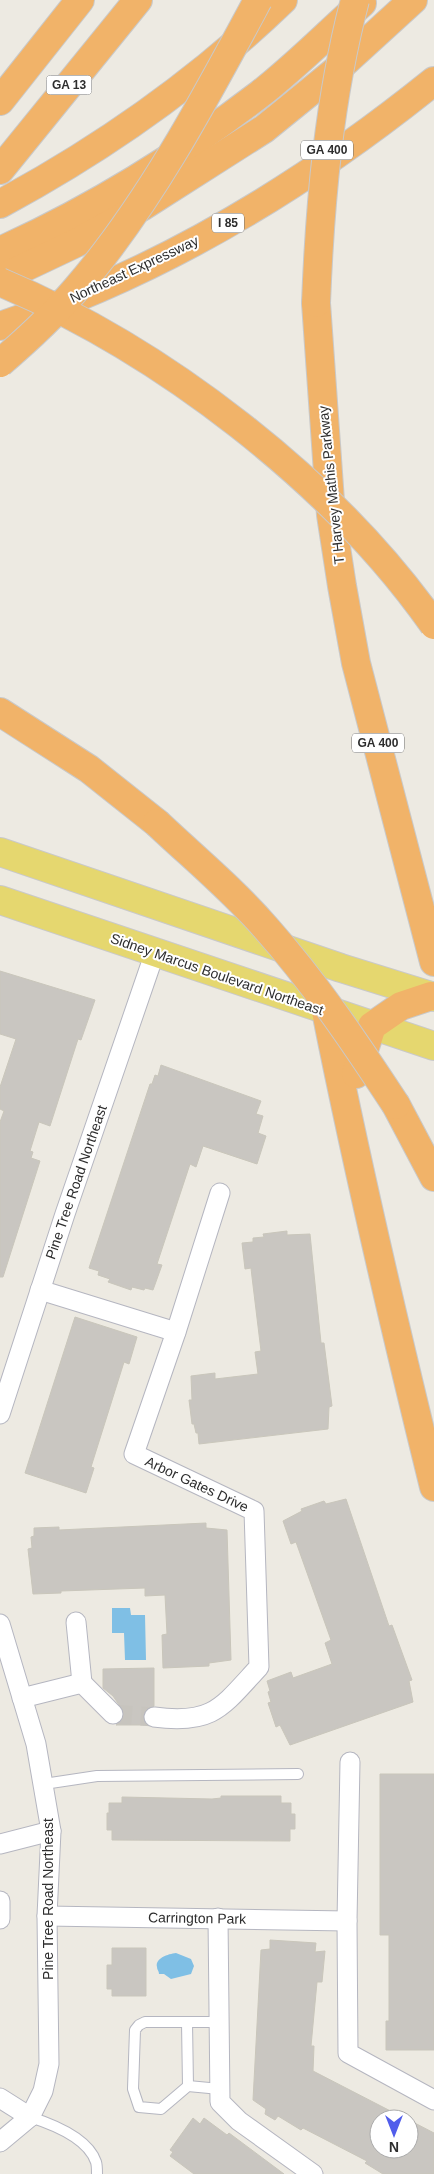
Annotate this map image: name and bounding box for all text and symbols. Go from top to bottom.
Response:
road number: GA 13 [46,76,92,94]
road number: GA 400 [301,140,353,160]
road number: I 85 [212,214,244,232]
street label: Northeast Expressway [67,232,201,306]
street label: T Harvey Mathis Parkway [315,405,347,565]
road number: GA 400 [352,734,404,752]
street label: Sidney Marcus Boulevard Northeast [108,930,326,1018]
street label: Pine Tree Road Northeast [42,1103,110,1261]
street label: Arbor Gates Drive [143,1453,251,1515]
street label: Pine Tree Road Northeast [40,1818,56,1980]
street label: Carrington Park [148,1909,247,1927]
north arrow [369,2109,419,2159]
text: N [389,2139,399,2155]

